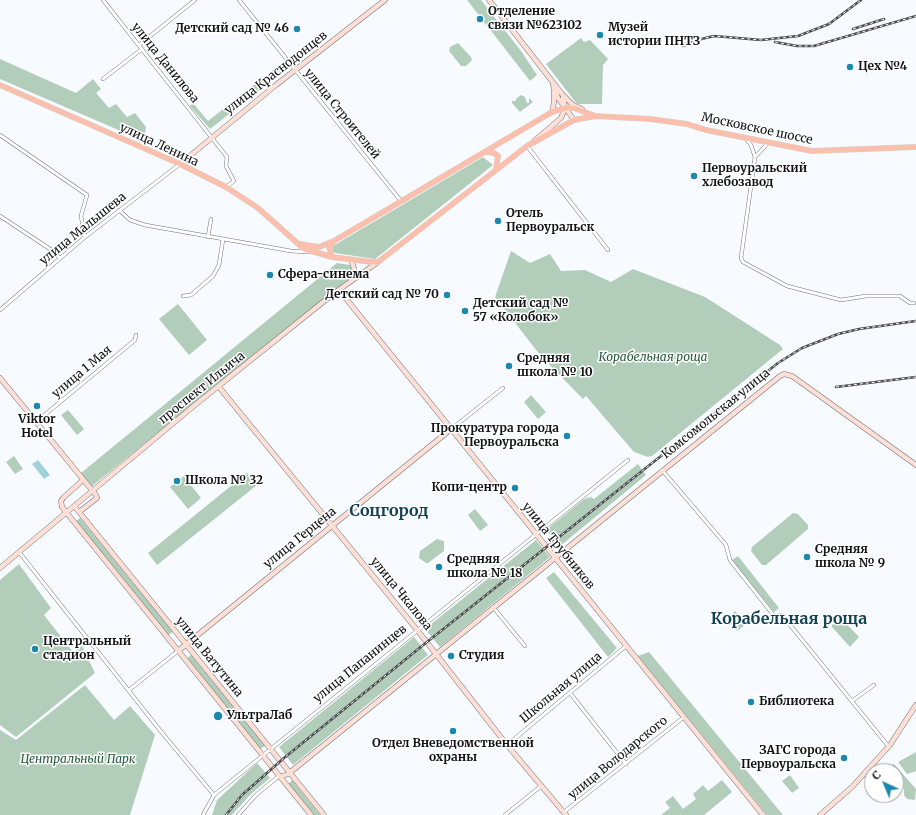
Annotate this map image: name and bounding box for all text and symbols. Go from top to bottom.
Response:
place label: Отделение связи №623102 [488,5,582,33]
marker: Отделение связи №623102 [475,14,485,24]
street label: улица Данилова [128,20,202,106]
place label: Музей истории ПНТЗ [608,21,700,49]
place label: Детский сад № 46 [175,22,289,36]
marker: Детский сад № 46 [292,24,302,34]
street label: улица Краснодонцев [222,28,330,118]
marker: Музей истории ПНТЗ [595,30,605,40]
place label: Цех №4 [858,60,907,74]
marker: Цех №4 [845,62,855,72]
street label: улица Строителей [301,66,383,162]
street label: Московское шоссе [700,110,814,148]
street label: улица Ленина [117,120,201,170]
place label: Первоуральский хлебозавод [702,162,807,190]
marker: Первоуральский хлебозавод [689,171,699,181]
street label: улица Малышева [37,190,129,268]
place label: Отель Первоуральск [506,207,594,235]
marker: Отель Первоуральск [493,216,503,226]
place label: Сфера-синема [278,268,369,282]
marker: Сфера-синема [265,270,275,280]
place label: Детский сад № 70 [325,288,439,302]
marker: Детский сад № 70 [442,290,452,300]
place label: Детский сад № 57 «Колобок» [473,297,569,325]
marker: Детский сад № 57 «Колобок» [460,306,470,316]
street label: улица 1 Мая [49,343,115,401]
street label: проспект Ильича [156,349,248,427]
park label: Корабельная роща [599,351,707,365]
place label: Средняя школа № 10 [517,352,593,380]
marker: Средняя школа № 10 [504,361,514,371]
street label: Комсомольская улица [659,366,773,462]
marker: Viktor Hotel [32,401,42,411]
place label: Viktor Hotel [18,413,56,441]
place label: Прокуратура города Первоуральска [431,422,559,450]
marker: Прокуратура города Первоуральска [562,431,572,441]
place label: Школа № 32 [185,474,263,488]
marker: Школа № 32 [172,476,182,486]
place label: Копи-центр [431,481,507,495]
marker: Копи-центр [510,483,520,493]
street label: улица Трубников [519,500,597,592]
district label: Соцгород [350,501,428,521]
street label: улица Герцена [261,504,339,572]
place label: Средняя школа № 9 [815,543,885,571]
marker: Средняя школа № 9 [802,552,812,562]
place label: Средняя школа № 18 [447,553,522,581]
street label: улица Чкалова [367,555,435,633]
marker: Средняя школа № 18 [434,562,444,572]
district label: Корабельная роща [711,609,867,629]
street label: улица Ватутина [172,614,246,700]
street label: улица Папанинцев [310,622,410,706]
place label: Центральный стадион [43,635,131,663]
marker: Центральный стадион [30,644,40,654]
place label: Студия [459,649,504,663]
street label: Школьная улица [517,650,605,726]
marker: Студия [446,651,456,661]
place label: Библиотека [759,695,834,709]
marker: Библиотека [746,697,756,707]
place label: УльтраЛаб [227,709,292,723]
marker: УльтраЛаб [212,710,224,722]
street label: улица Володарского [565,714,671,802]
marker: Отдел Вневедомственной охраны [448,726,458,736]
place label: Отдел Вневедомственной охраны [372,737,534,765]
place label: ЗАГС города Первоуральска [741,744,836,772]
park label: Центральный Парк [21,753,135,767]
marker: ЗАГС города Первоуральска [839,753,849,763]
north arrow [864,763,904,803]
text: С [869,768,884,783]

